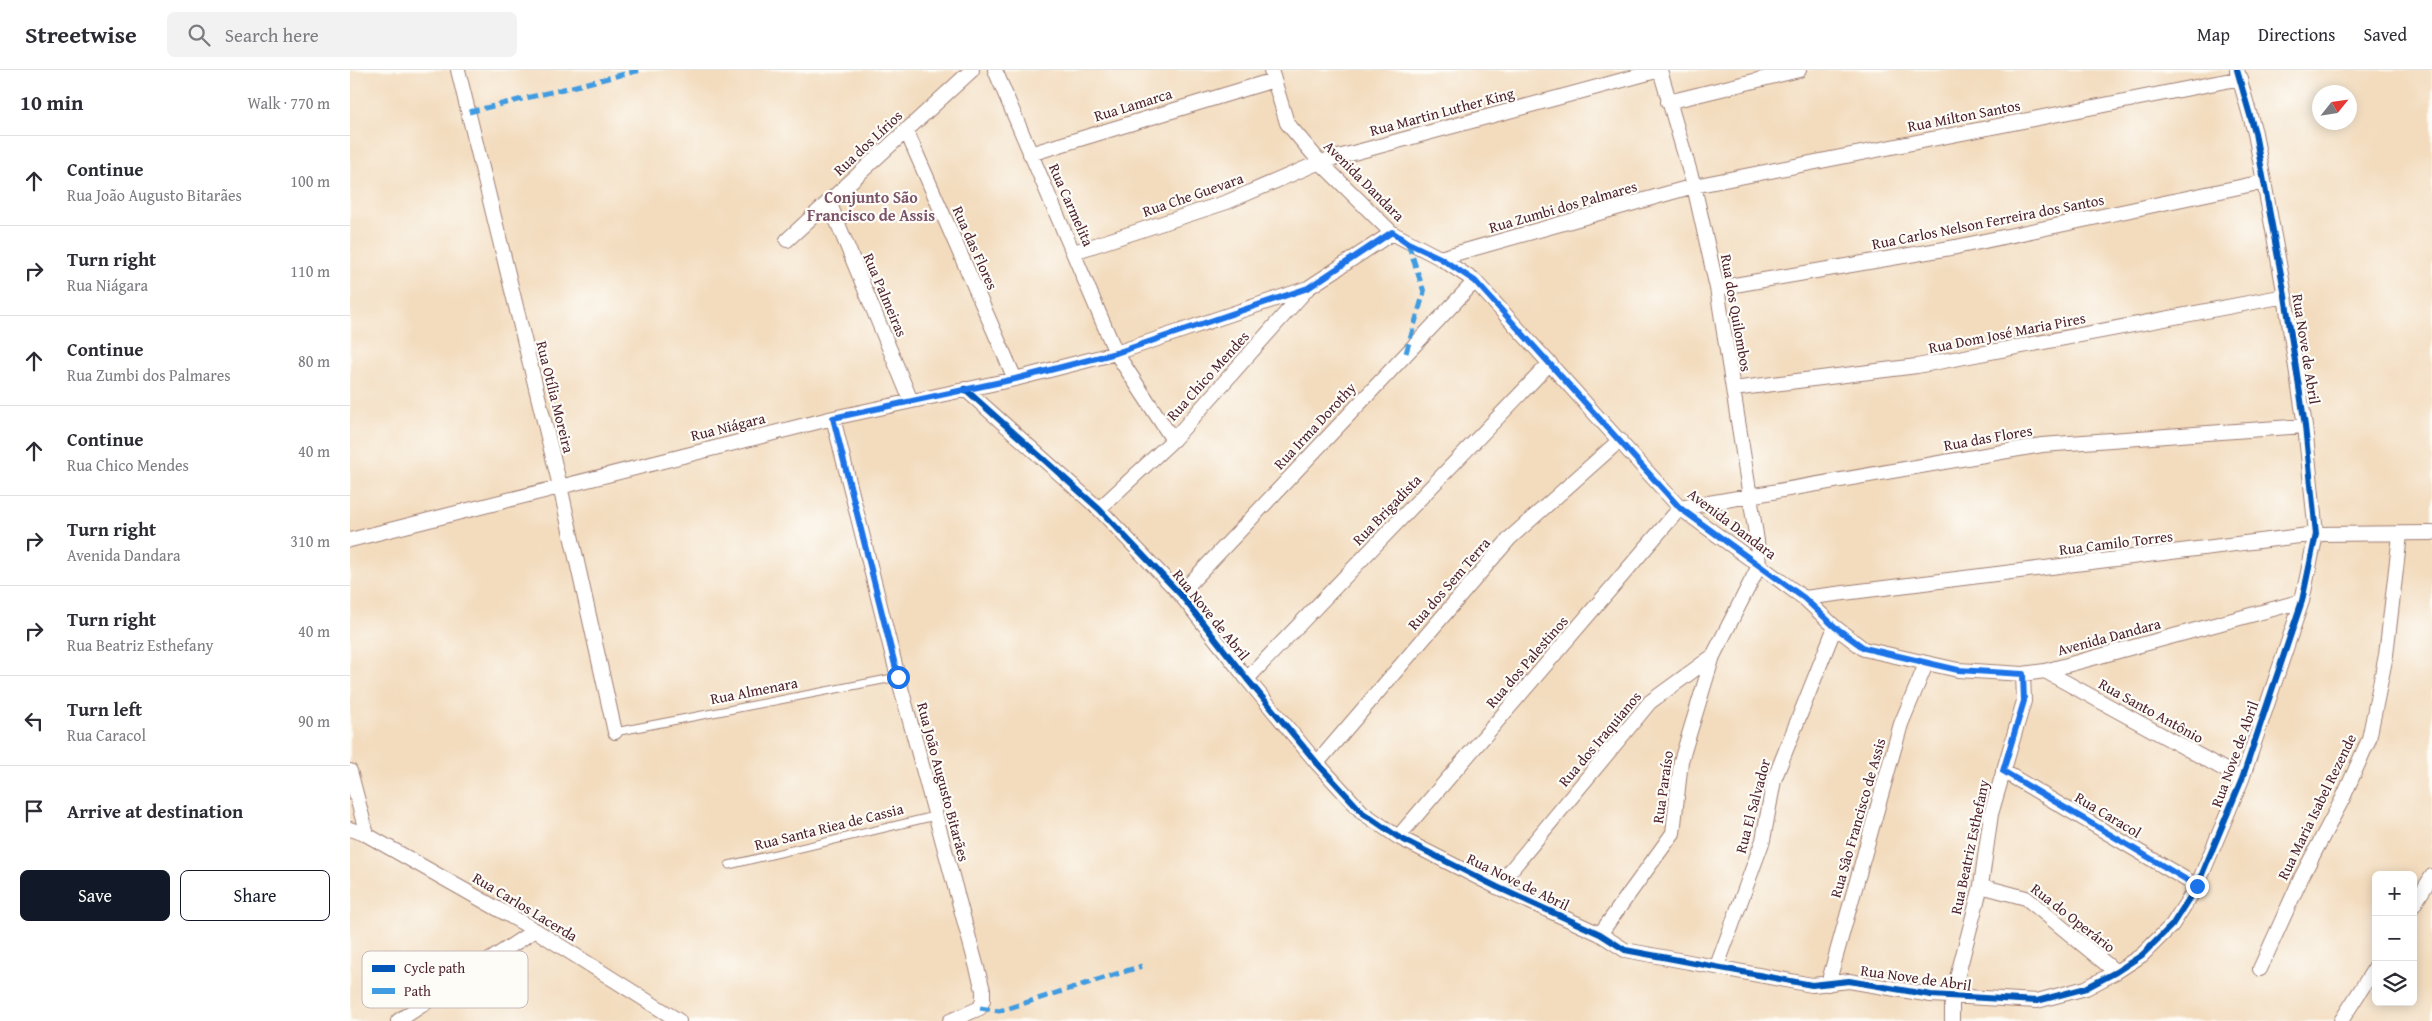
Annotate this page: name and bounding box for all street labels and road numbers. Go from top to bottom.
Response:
street label: Rua Martin Luther King [1367,82,1517,141]
street label: Rua Lamarca [1091,83,1174,126]
street label: Rua Milton Santos [1906,94,2022,137]
street label: Rua dos Lírios [828,105,907,180]
street label: Avenida Dandara [1319,136,1409,226]
street label: Rua Carmelita [1044,160,1099,250]
street label: Rua Che Guevara [1140,167,1246,222]
street label: Rua Zumbi dos Palmares [1486,175,1639,238]
street label: Rua Carlos Nelson Ferreira dos Santos [1870,189,2106,254]
street label: Rua das Flores [948,203,1003,293]
street label: Rua Palmeiras [858,250,913,340]
street label: Rua dos Quilombos [1716,252,1757,373]
street label: Rua Nove de Abril [2287,292,2326,406]
street label: Rua Dom José Maria Pires [1927,307,2087,358]
street label: Rua Chico Mendes [1162,326,1254,425]
street label: Rua Otília Moreira [531,339,580,455]
street label: Rua Irma Dorothy [1269,377,1361,474]
street label: Rua Niágara [688,407,767,446]
street label: Rua das Flores [1942,419,2034,456]
street label: Rua Brigadista [1347,470,1426,550]
street label: Avenida Dandara [1683,483,1781,564]
street label: Rua Camilo Torres [2058,525,2174,560]
street label: Rua dos Sem Terra [1403,533,1495,634]
street label: Rua Nove de Abril [1168,565,1255,665]
street label: Rua dos Palestinos [1481,611,1573,712]
street label: Avenida Dandara [2055,613,2163,660]
street label: Rua Almenara [709,672,799,709]
street label: Rua Santo Antônio [2095,673,2208,748]
street label: Rua dos Iraquianos [1553,686,1646,791]
street label: Rua Nove de Abril [2206,698,2263,810]
street label: Rua João Augusto Bitarães [912,700,975,864]
street label: Rua Maria Isabel Rezende [2272,730,2361,883]
street label: Rua Sâo Francisco de Assis [1825,735,1890,900]
street label: Rua Paraíso [1647,749,1678,825]
street label: Rua El Salvador [1730,756,1775,855]
street label: Rua Beatriz Esthefany [1945,777,1994,916]
street label: Rua Caracol [2071,787,2145,843]
street label: Rua Santa Riea de Cassia [752,798,906,855]
street label: Rua Nove de Abril [1463,848,1573,915]
street label: Rua Carlos Lacerda [469,867,582,946]
street label: Rua do Operário [2027,878,2120,957]
street label: Rua Nove de Abril [1859,959,1973,996]

